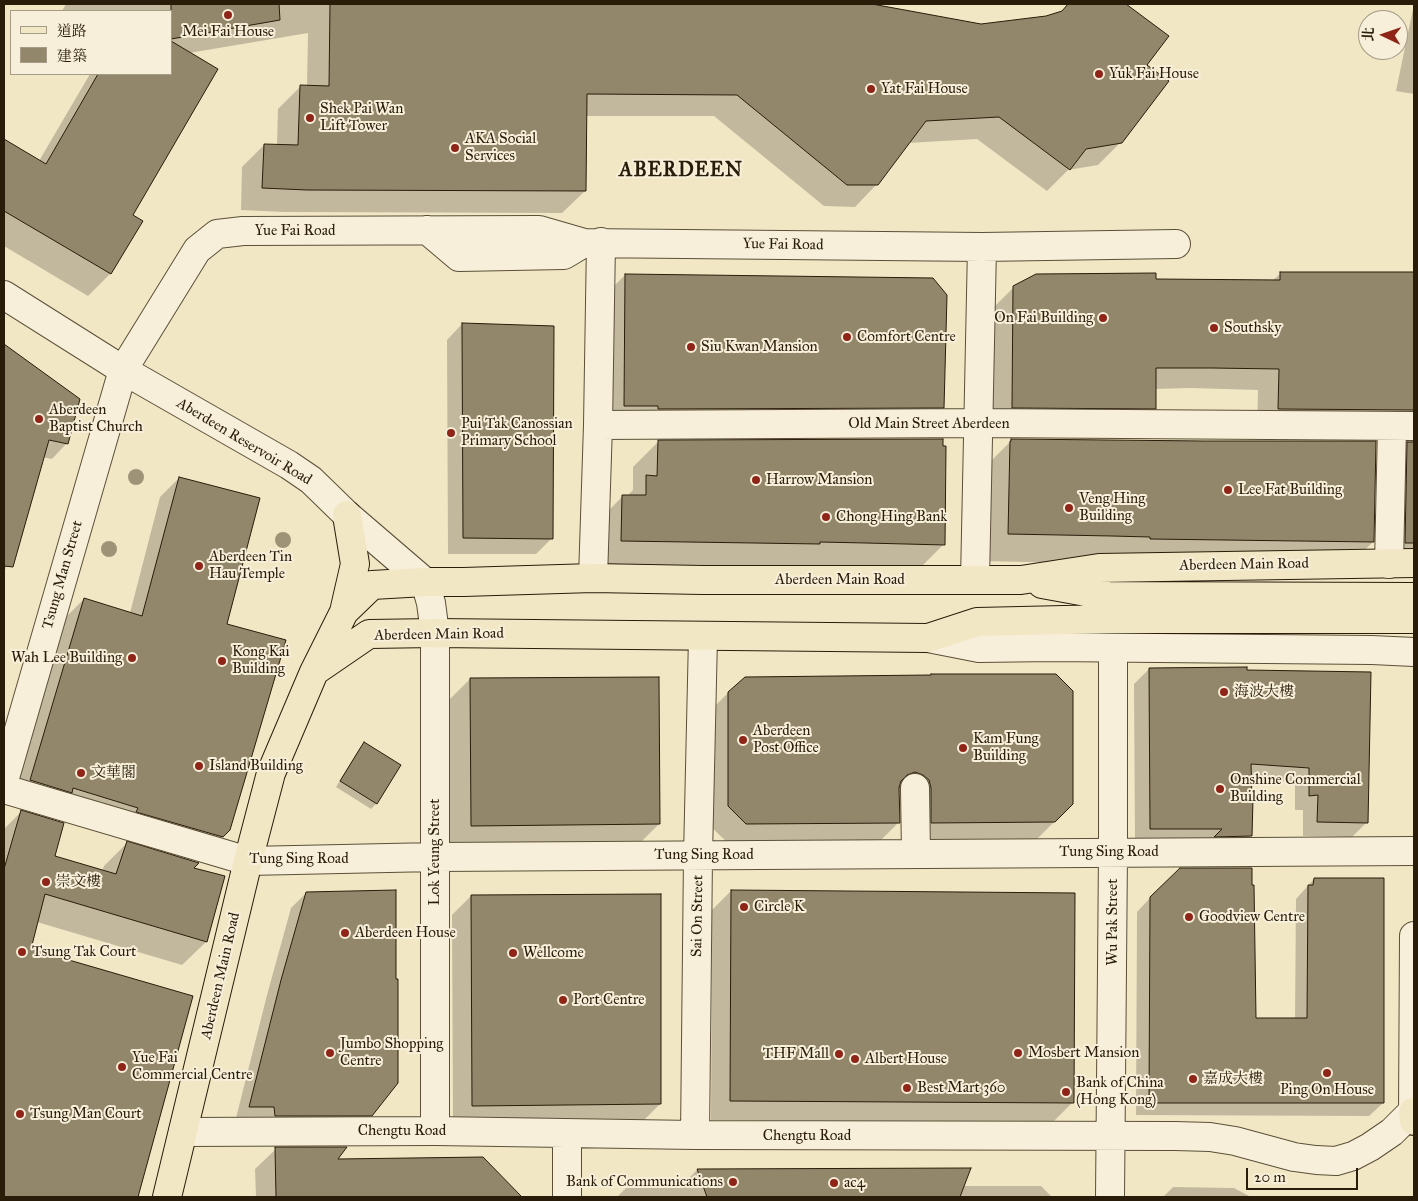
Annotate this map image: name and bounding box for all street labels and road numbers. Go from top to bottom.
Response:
street label: Yue Fai Road [254,222,336,240]
street label: Yue Fai Road [742,235,824,255]
street label: Aberdeen Reservoir Road [173,394,315,490]
street label: Old Main Street Aberdeen [848,415,1010,433]
street label: Tsung Man Street [39,519,87,631]
street label: Aberdeen Main Road [1179,555,1309,575]
street label: Aberdeen Main Road [775,571,905,589]
street label: Aberdeen Main Road [374,625,504,645]
street label: Lok Yeung Street [426,798,444,906]
street label: Tung Sing Road [1059,843,1159,861]
street label: Tung Sing Road [654,846,754,864]
street label: Tung Sing Road [249,850,349,868]
street label: Sai On Street [688,875,708,957]
street label: Wu Pak Street [1104,878,1122,966]
street label: Aberdeen Main Road [198,911,244,1041]
street label: Chengtu Road [358,1122,446,1140]
street label: Chengtu Road [763,1127,851,1145]

